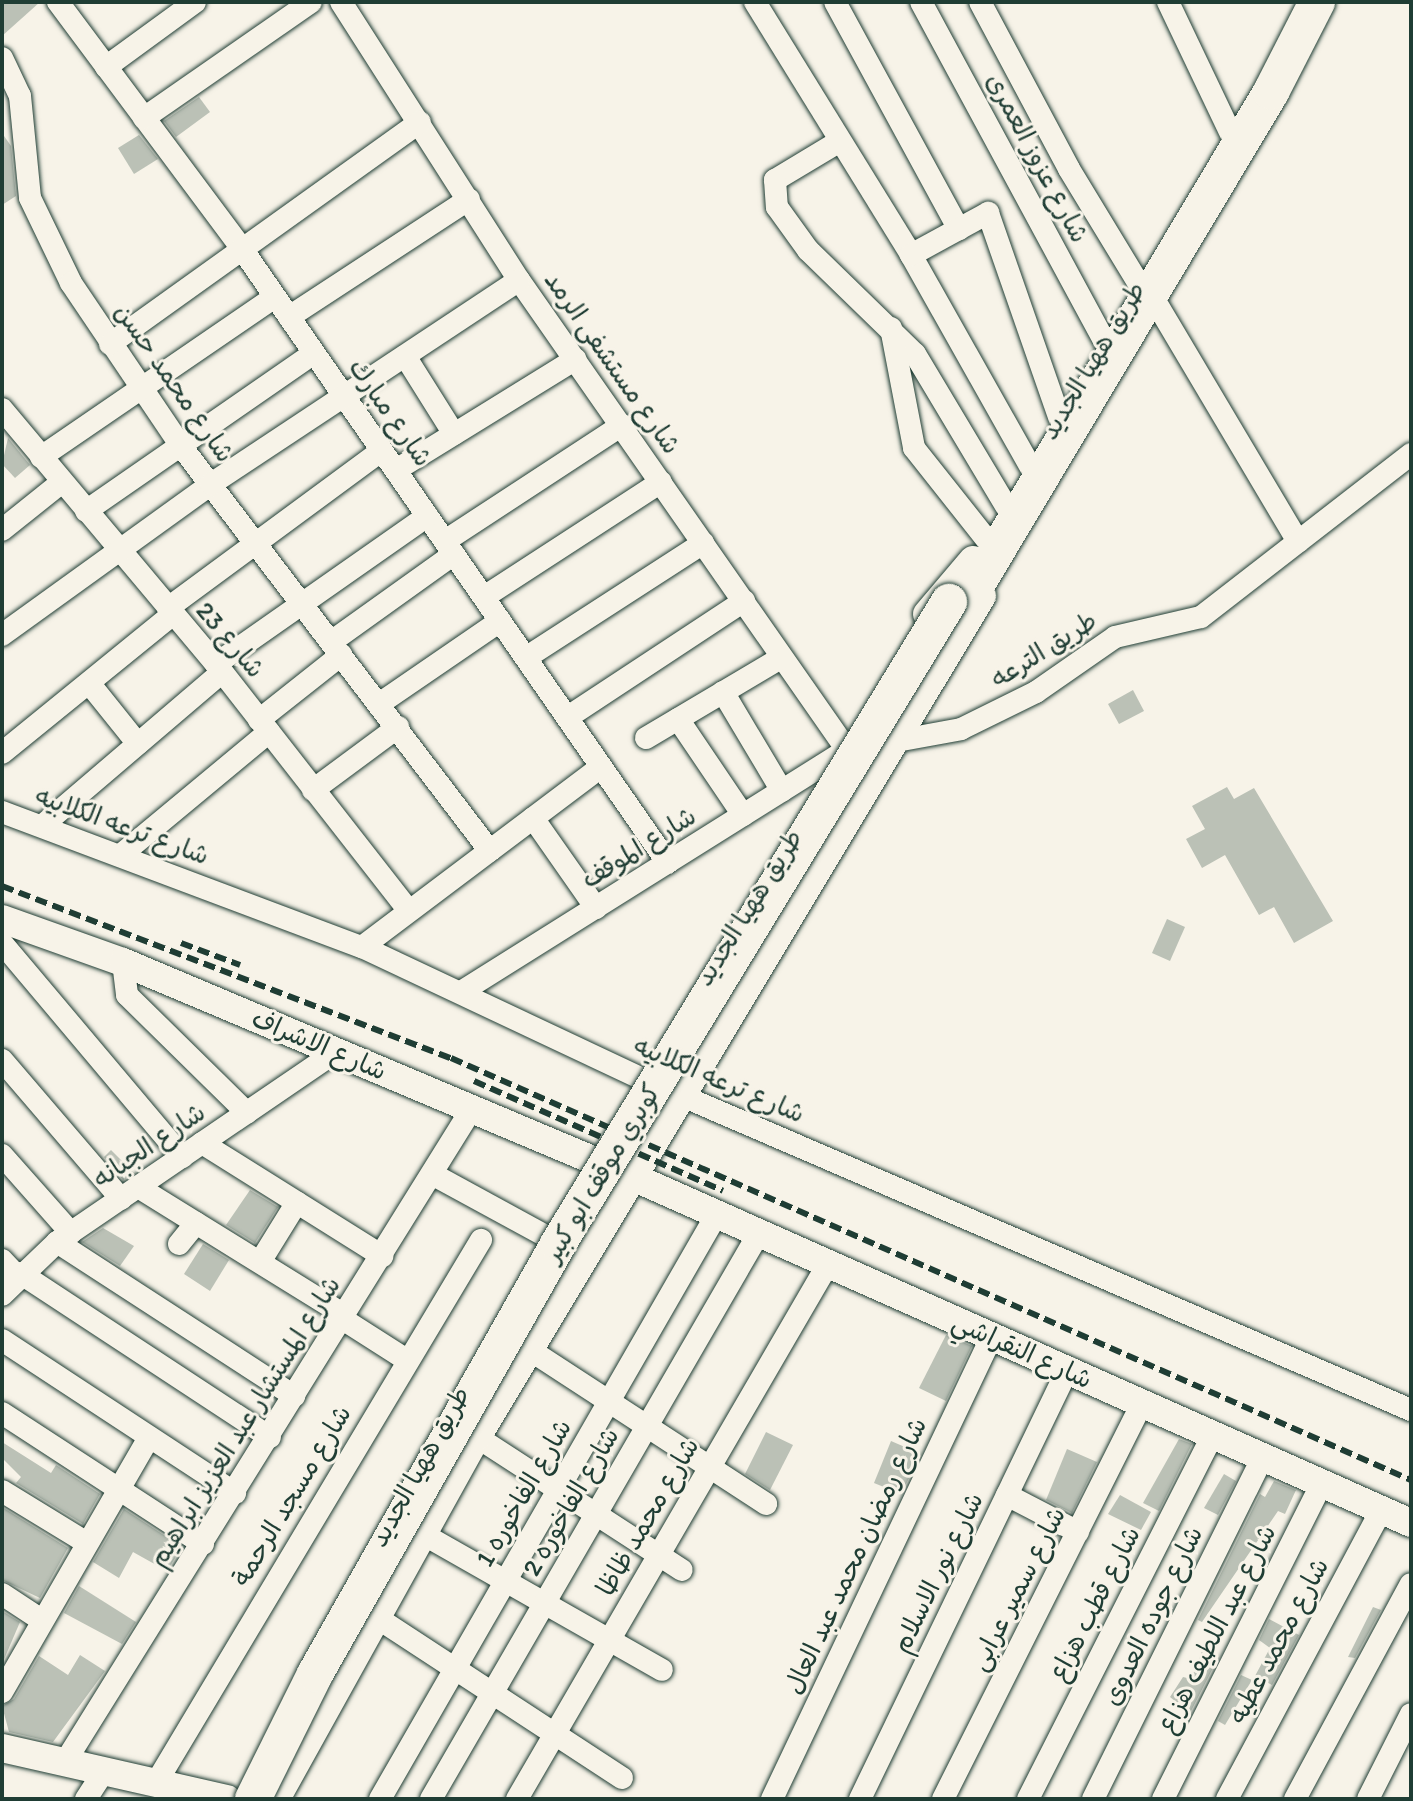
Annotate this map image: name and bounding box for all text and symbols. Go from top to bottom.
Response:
street label: شارع عزوز العمرى [979,68,1095,248]
street label: شارع مستشفى الرمد [537,266,687,460]
street label: طريق ههيا الجديد [1034,276,1152,446]
street label: شارع محمد حسن [108,297,240,469]
street label: شارع مبارك [342,353,438,473]
street label: شارع 23 [189,596,271,684]
street label: طريق الترعه [985,605,1103,695]
street label: شارع ترعه الكلابيه [31,780,213,872]
street label: شارع الموقف [576,801,702,895]
street label: طريق ههيا الجديد [688,824,810,992]
street label: شارع الاشراف [247,1003,391,1087]
street label: شارع ترعه الكلابيه [629,1030,809,1130]
street label: كوبري موقف ابو كبير [536,1078,668,1268]
street label: شارع الجبانه [87,1097,211,1195]
street label: شارع المستشار عبد العزيز ابراهيم [143,1271,347,1573]
street label: شارع النقراشي [947,1306,1097,1396]
street label: طريق ههيا الجديد [363,1381,477,1553]
street label: شارع مسجد الرحمة [226,1400,358,1592]
street label: شارع رمضان محمد عبد العال [778,1413,934,1699]
street label: شارع الفاخوره 1 [469,1414,579,1572]
street label: شارع الفاخوره 2 [516,1422,626,1582]
street label: شارع محمد ظاظا [590,1432,706,1602]
street label: شارع نور الاسلام [886,1488,990,1658]
street label: شارع سمير عرابى [963,1502,1073,1676]
street label: شارع عبد اللطيف هزاع [1151,1520,1283,1738]
street label: شارع قطب هزاع [1043,1521,1147,1687]
street label: شارع جوده العدوى [1096,1521,1210,1711]
street label: شارع محمد عطيه [1222,1553,1336,1729]

